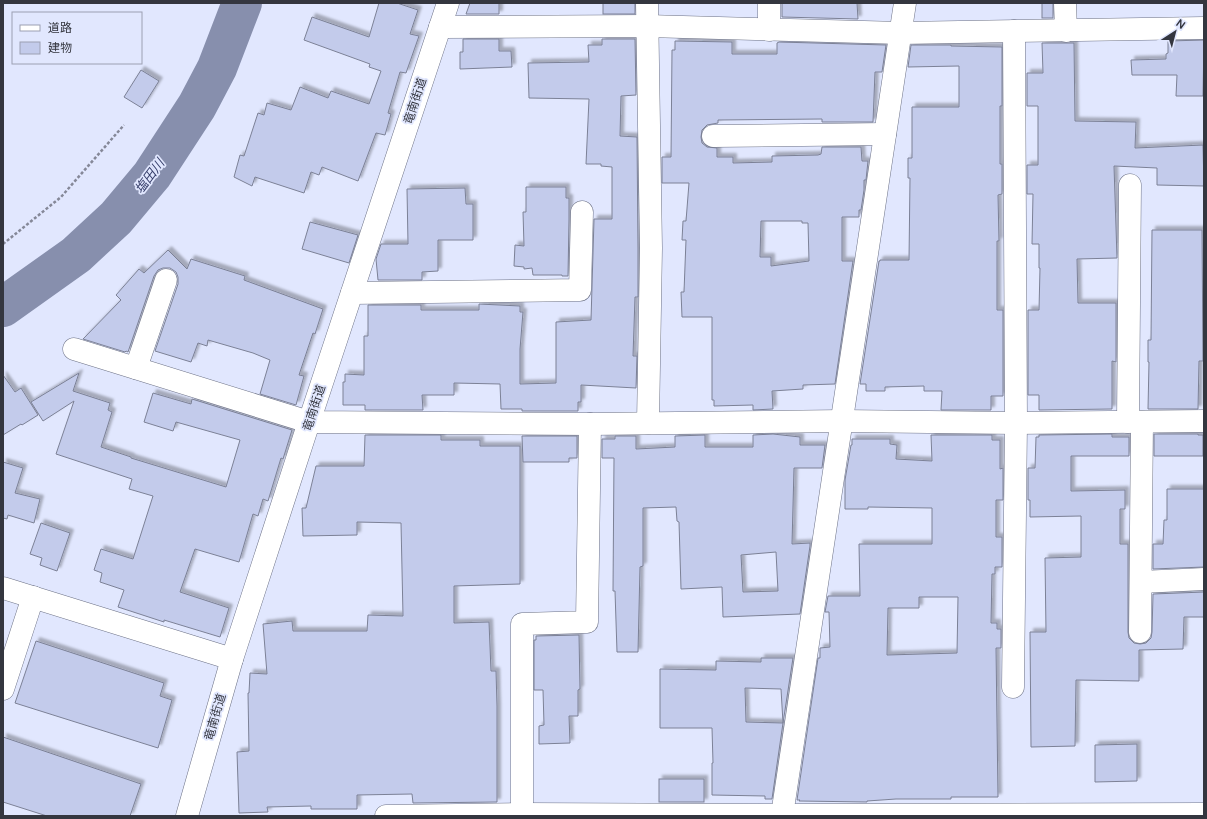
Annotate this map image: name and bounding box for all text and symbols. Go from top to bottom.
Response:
legend [12,12,142,64]
north arrow [1155,12,1195,52]
text: N [1174,16,1188,32]
text: 道路 [48,20,72,36]
text: 建物 [48,40,72,56]
street label: 竜南街道 [400,76,430,126]
water label: 塩田川 [131,154,169,197]
street label: 竜南街道 [299,383,329,433]
street label: 竜南街道 [201,692,229,742]

